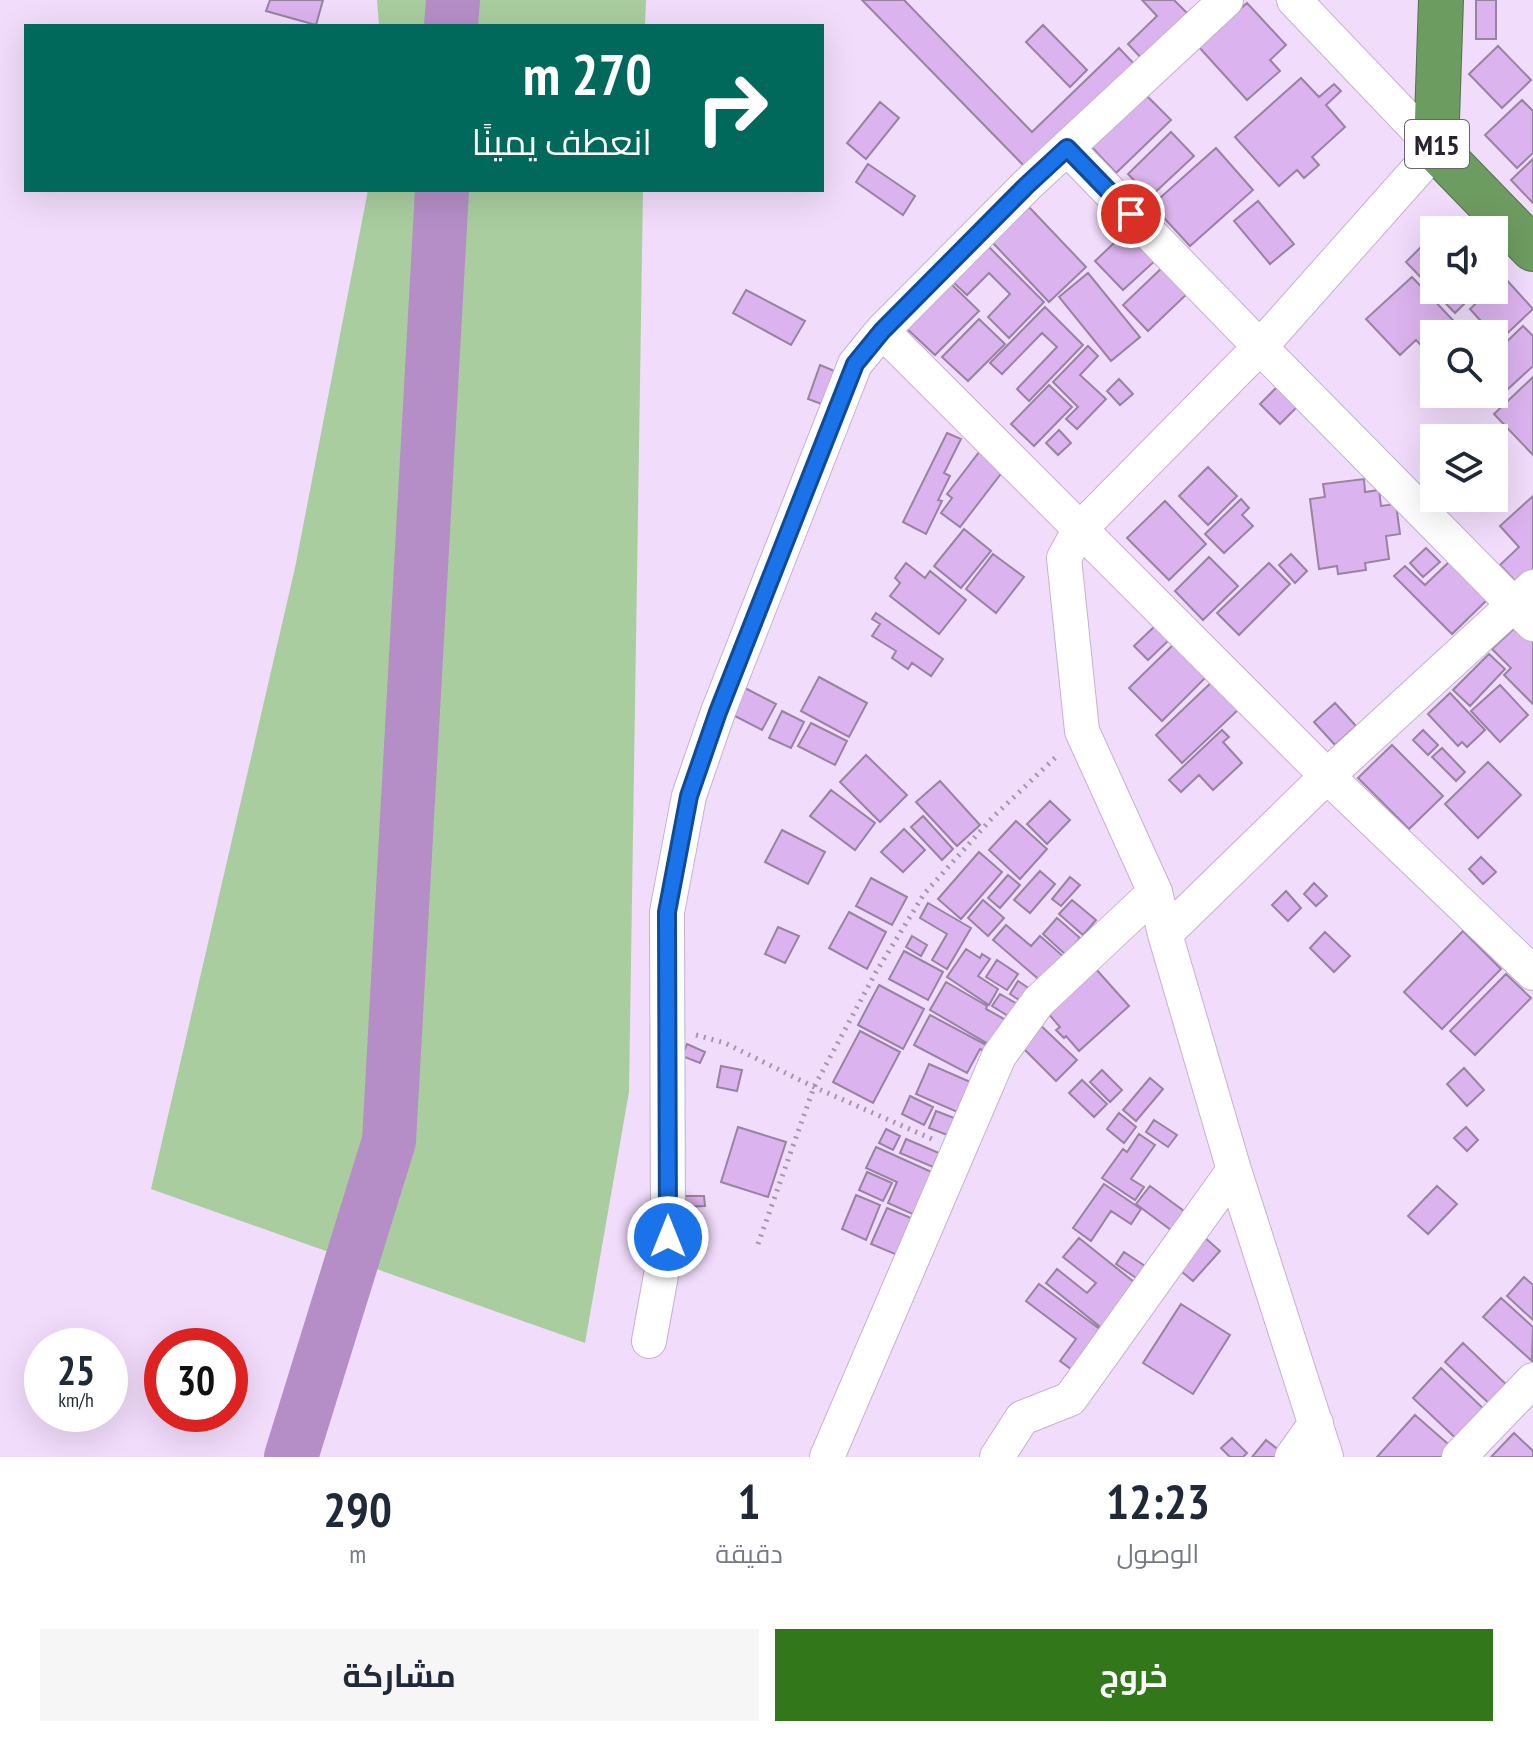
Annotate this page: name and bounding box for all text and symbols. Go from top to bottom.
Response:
text: 270 m [523,38,652,110]
icon: right [680,56,784,160]
text: انعطف يمينًا [472,118,652,165]
road number: M15 [1405,120,1469,168]
pin [1097,180,1165,248]
icon: arrive [1109,192,1153,236]
map controls [1420,216,1508,512]
button: sound [1420,216,1508,304]
button: search [1420,320,1508,408]
button: layers [1420,424,1508,512]
position arrow [626,1195,710,1279]
speed limit sign: 30 [144,1328,248,1432]
text: 25 [57,1344,95,1396]
text: km/h [58,1387,94,1413]
text: 1 [738,1470,760,1532]
text: 12:23 [1106,1470,1210,1532]
text: 290 [323,1478,392,1540]
text: m [349,1537,366,1570]
text: دقيقة [715,1537,783,1570]
text: الوصول [1116,1537,1199,1570]
button: مشاركة [40,1629,759,1721]
button: خروج [775,1629,1493,1721]

